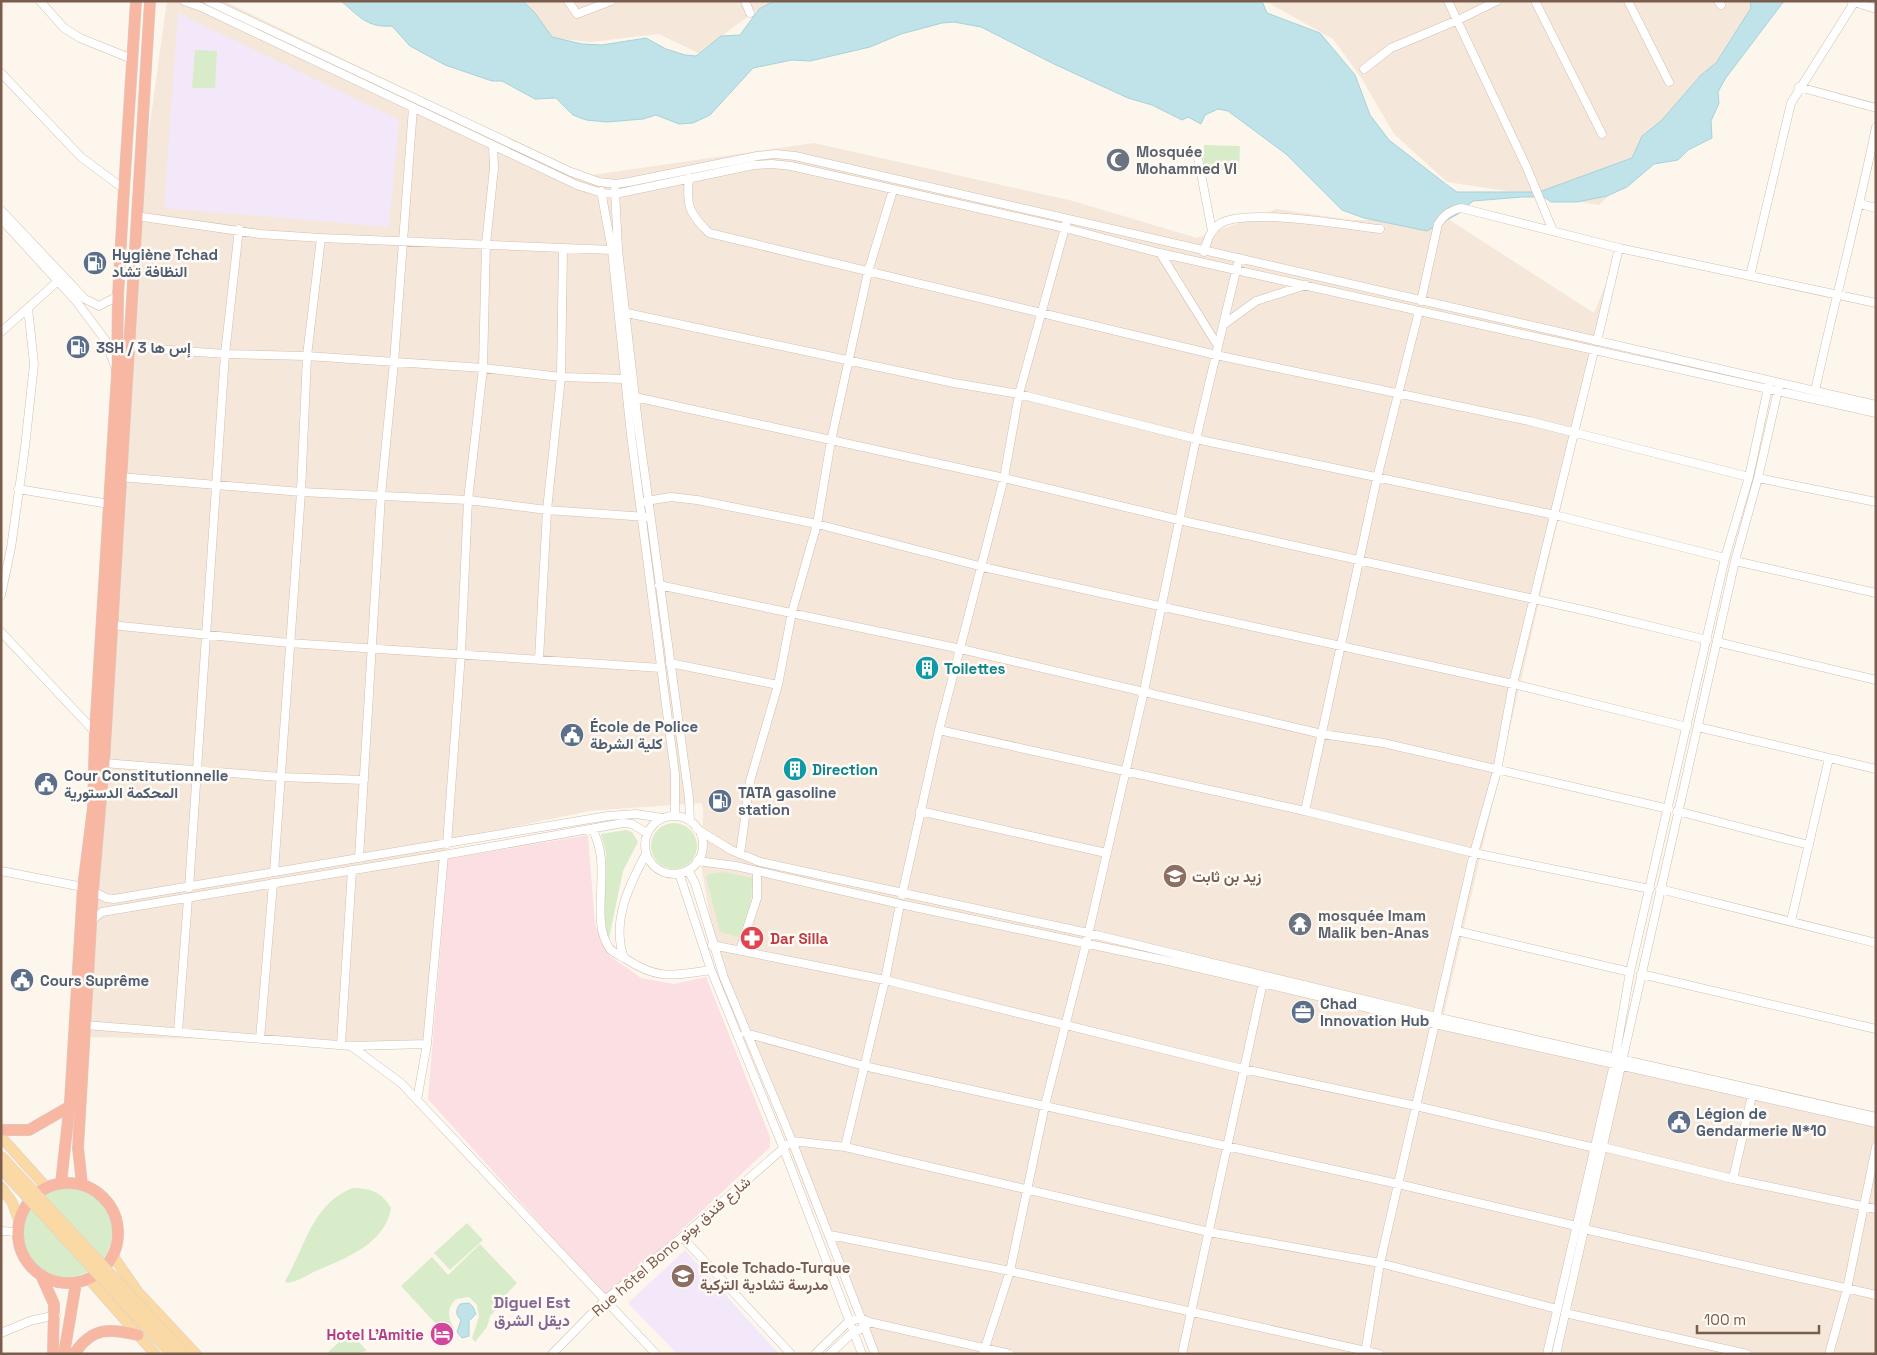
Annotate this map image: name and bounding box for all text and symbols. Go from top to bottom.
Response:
place label: Mosquée Mohammed VI [1136,142,1237,178]
mosque icon: Mosquée Mohammed VI [1105,147,1131,173]
place label: Hygiène Tchad النظافة تشاد [112,245,218,281]
fuel station icon: Hygiène Tchad النظافة تشاد [82,250,108,276]
fuel station icon: 3SH / 3 إس ها [65,334,91,360]
place label: 3SH / 3 إس ها [96,338,191,358]
building icon: Toilettes [914,655,940,681]
place label: Toilettes [944,659,1006,678]
place label: École de Police كلية الشرطة [590,717,699,753]
public building icon: École de Police كلية الشرطة [559,722,585,748]
building icon: Direction [782,756,808,782]
place label: Direction [812,760,878,779]
place label: Cour Constitutionnelle المحكمة الدستورية [64,766,229,802]
public building icon: Cour Constitutionnelle المحكمة الدستورية [33,771,59,797]
place label: TATA gasoline station [738,783,837,819]
fuel station icon: TATA gasoline station [707,788,733,814]
school or university icon: زيد بن ثابت [1162,863,1188,889]
place label: زيد بن ثابت [1192,867,1261,886]
place label: mosquée Imam Malik ben-Anas [1318,906,1429,942]
temple icon: mosquée Imam Malik ben-Anas [1287,911,1313,937]
pharmacy icon: Dar Silla [739,925,765,951]
place label: Dar Silla [770,929,828,948]
public building icon: Cours Suprême [9,967,35,993]
place label: Cours Suprême [40,971,150,990]
place label: Chad Innovation Hub [1320,994,1429,1030]
office icon: Chad Innovation Hub [1290,999,1316,1025]
place label: Légion de Gendarmerie N*10 [1696,1104,1827,1140]
public building icon: Légion de Gendarmerie N*10 [1666,1109,1692,1135]
street label: Rue hôtel Bono شارع فندق بونو [588,1172,756,1322]
place label: Ecole Tchado-Turque مدرسة تشادية التركية [700,1258,851,1294]
school or university icon: Ecole Tchado-Turque مدرسة تشادية التركية [670,1263,696,1289]
district label: Diguel Est ديقل الشرق [494,1292,570,1331]
scale bar [1697,1302,1820,1334]
text: 100 m [1704,1310,1746,1329]
hotel icon: Hotel L'Amitie [429,1321,455,1347]
place label: Hotel L'Amitie [326,1325,424,1344]

